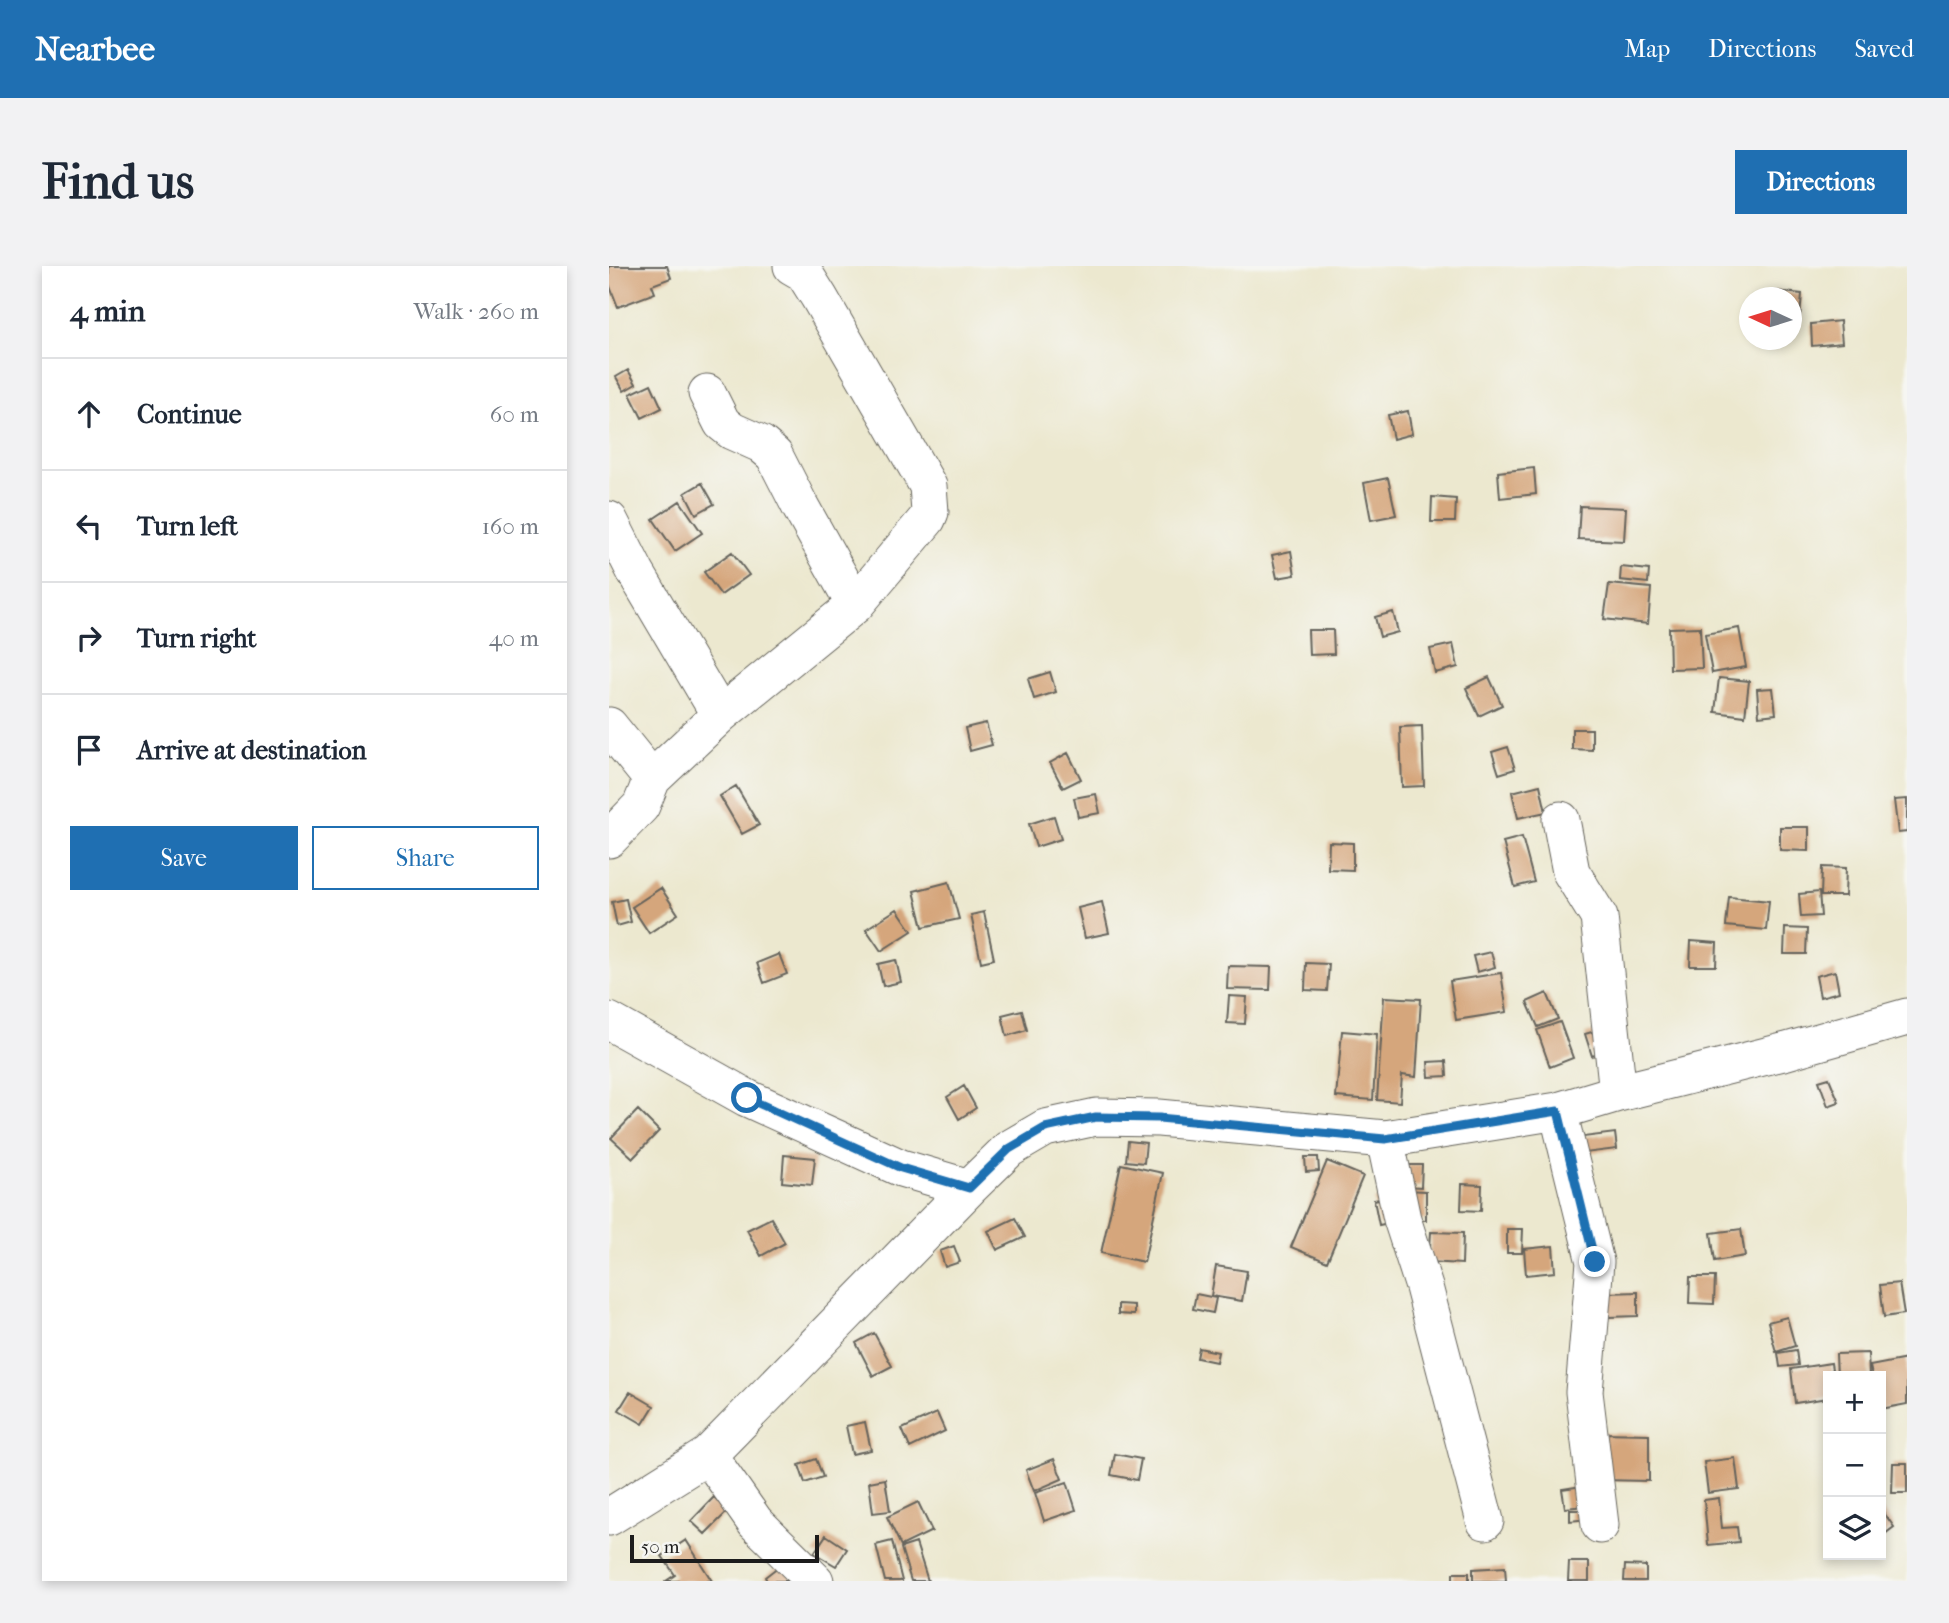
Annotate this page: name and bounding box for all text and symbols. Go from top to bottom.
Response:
text: Nearbee [35,30,155,69]
text: Map [1624,35,1670,63]
text: Directions [1708,35,1816,63]
text: Saved [1854,35,1914,63]
button: Directions [1735,150,1907,214]
text: Find us [42,153,194,211]
north arrow [1739,287,1802,350]
text: 4 min [70,294,145,329]
text: Walk · 260 m [414,298,539,325]
icon: ahead [70,395,108,433]
text: Continue [137,399,242,430]
text: 60 m [490,401,539,428]
icon: left [70,507,108,545]
text: Turn left [137,511,238,542]
text: 160 m [482,513,539,540]
icon: right [70,619,108,657]
text: Turn right [137,623,257,654]
text: 40 m [489,625,539,652]
icon: arrive [70,731,108,769]
text: Arrive at destination [137,735,367,766]
button: Save [70,826,298,890]
button: Share [312,826,539,890]
route start [731,1082,762,1113]
route end [1579,1246,1610,1277]
map controls [1823,1371,1886,1560]
button: + [1823,1371,1886,1434]
button: − [1823,1434,1886,1497]
button: layers [1823,1497,1886,1560]
scale bar [630,1532,819,1564]
text: 50 m [641,1536,680,1558]

